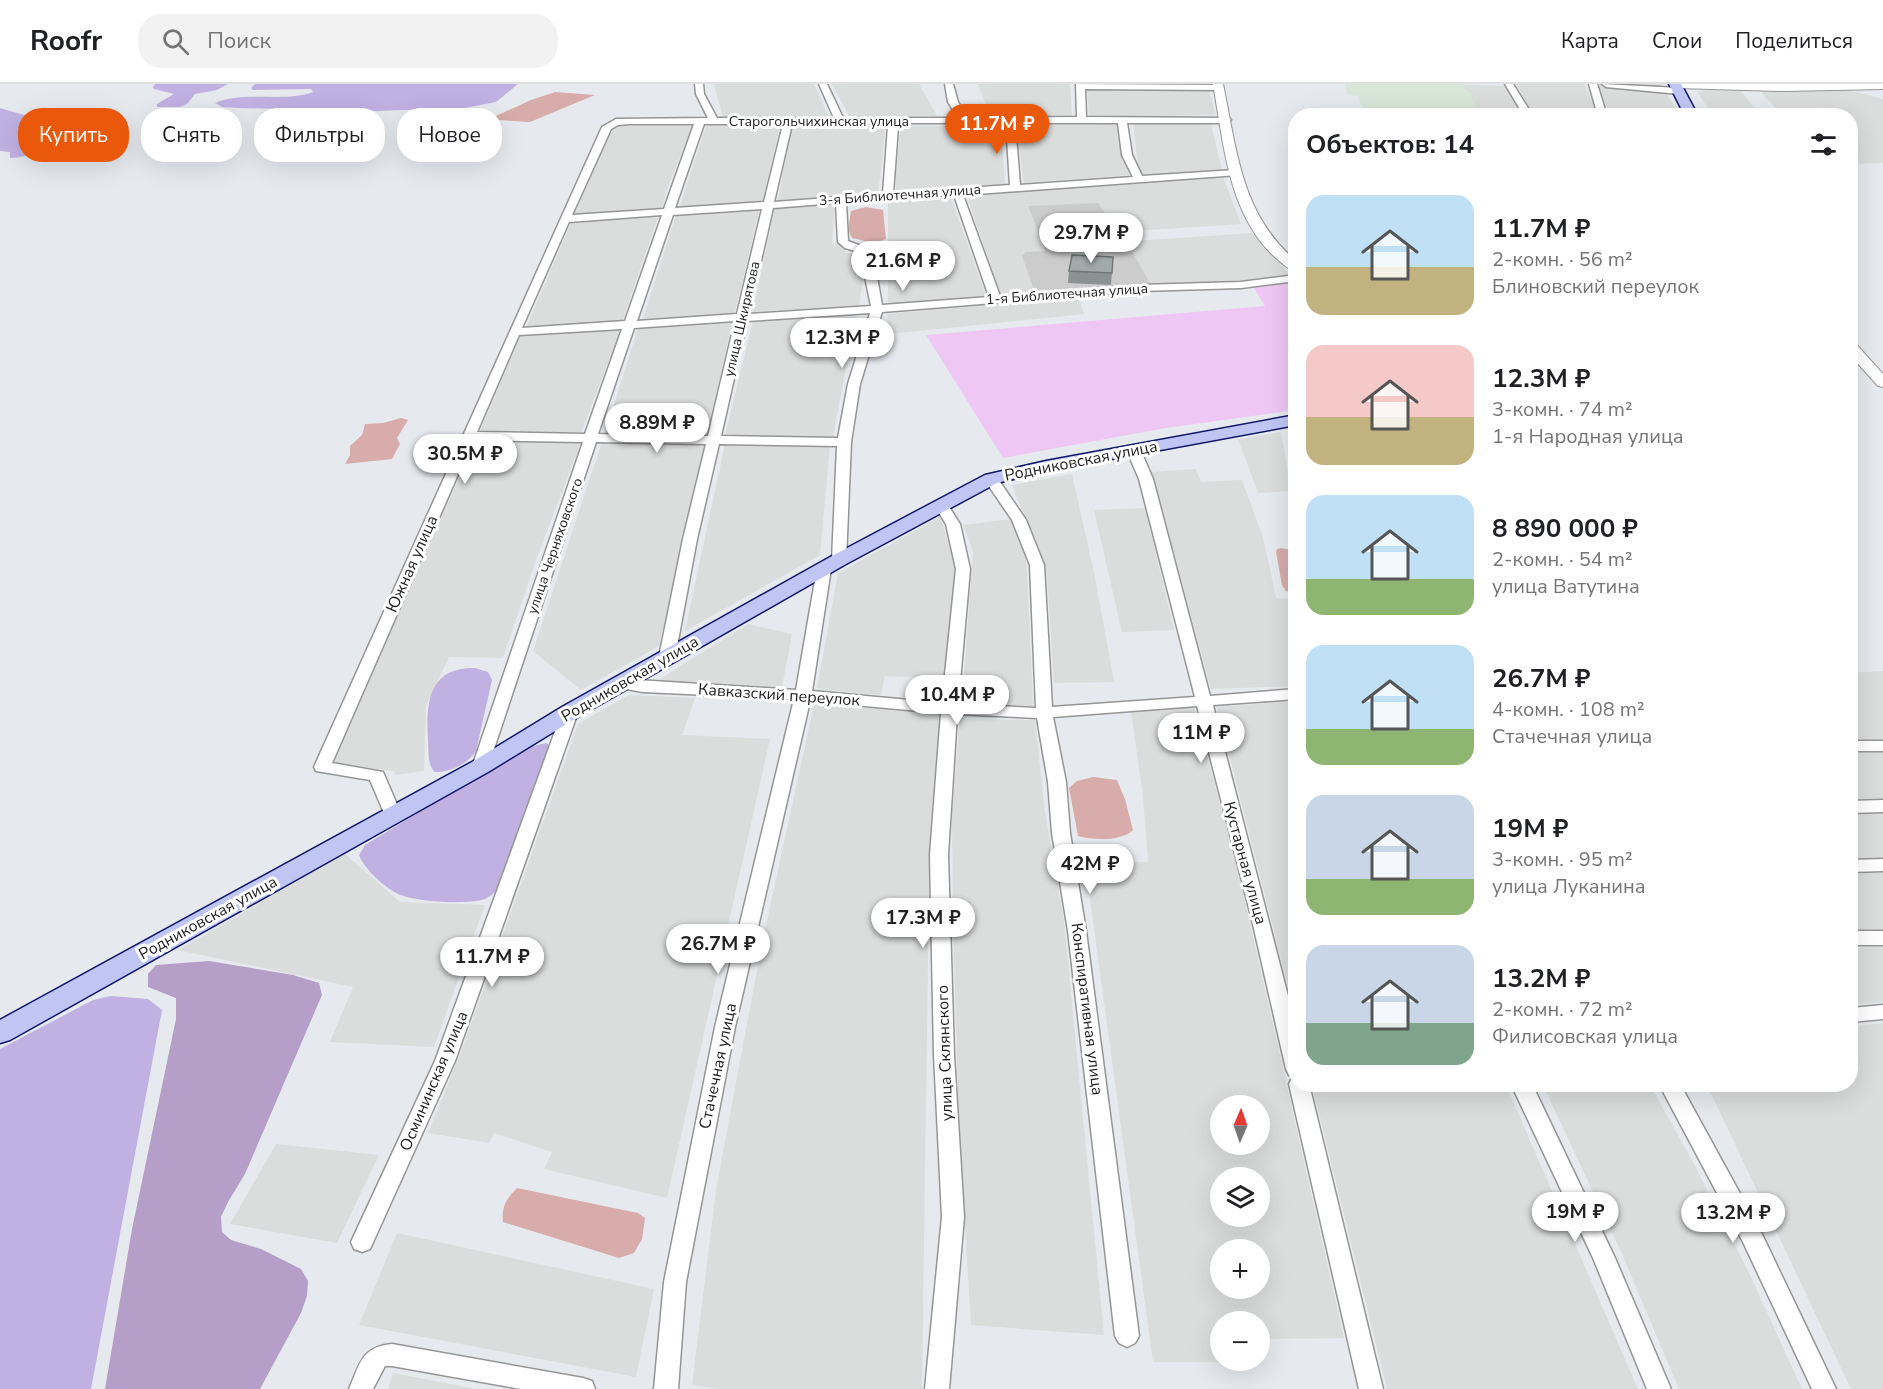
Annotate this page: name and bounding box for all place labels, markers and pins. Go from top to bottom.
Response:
pin: 11.7M ₽ [942,104,1052,155]
pin: 29.7M ₽ [1036,213,1146,264]
pin: 21.6M ₽ [848,241,958,292]
pin: 12.3M ₽ [787,318,897,369]
pin: 8.89M ₽ [602,403,712,454]
pin: 30.5M ₽ [410,434,520,485]
pin: 10.4M ₽ [902,675,1012,726]
pin: 11M ₽ [1159,713,1243,764]
pin: 42M ₽ [1048,844,1132,895]
pin: 17.3M ₽ [868,898,978,949]
pin: 26.7M ₽ [663,924,773,975]
pin: 11.7M ₽ [437,937,547,988]
pin: 19M ₽ [1533,1192,1617,1243]
pin: 13.2M ₽ [1678,1193,1788,1244]

